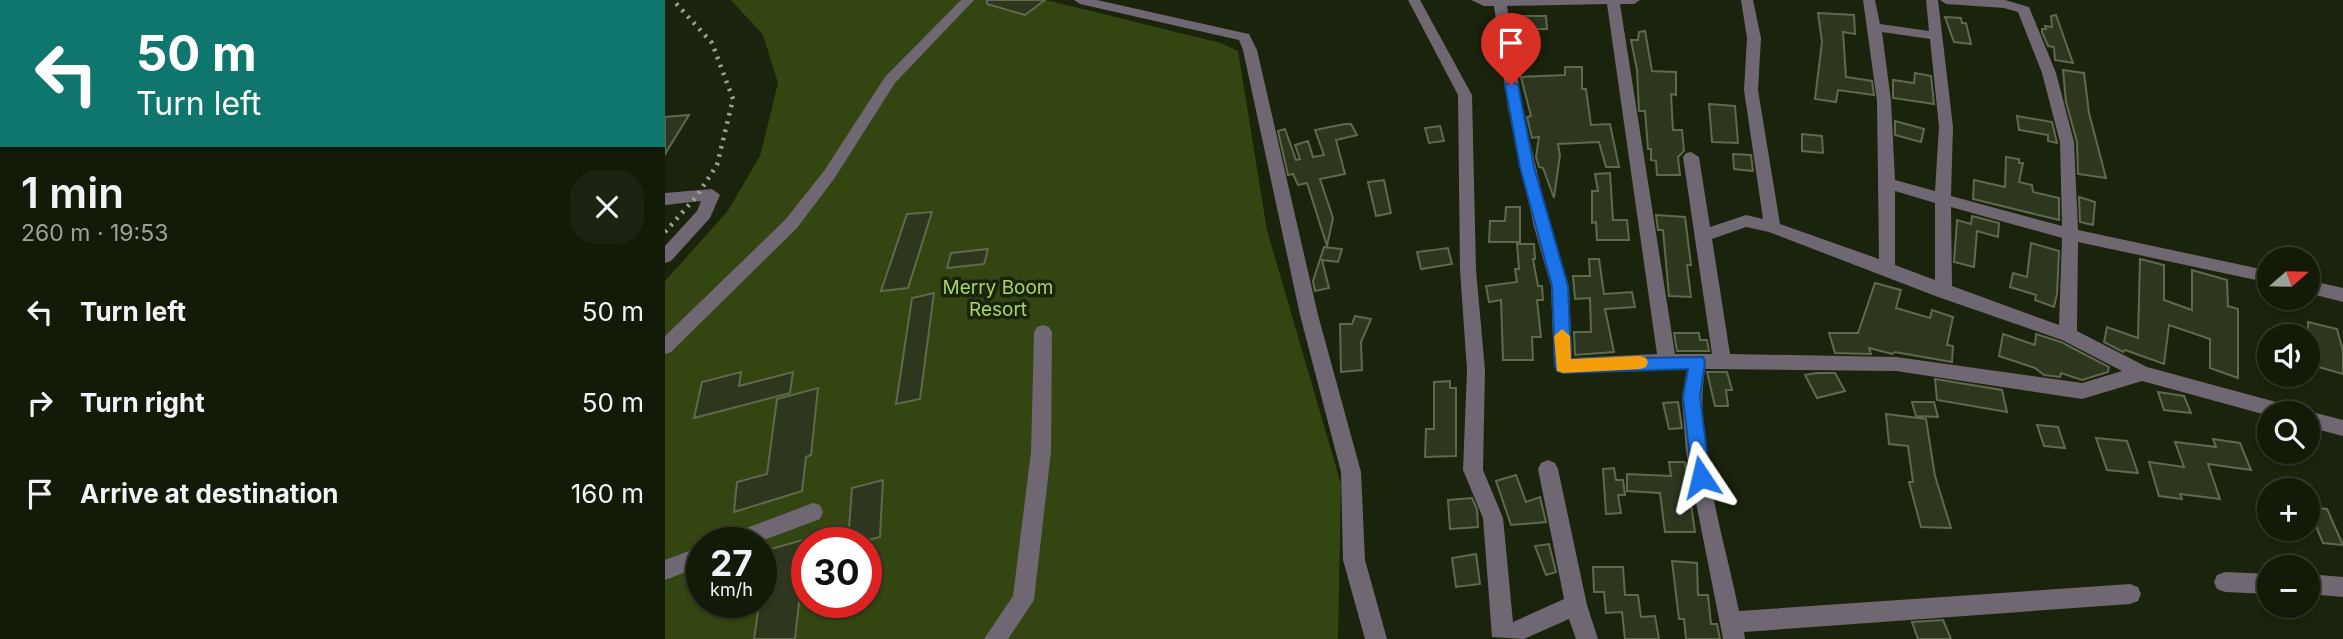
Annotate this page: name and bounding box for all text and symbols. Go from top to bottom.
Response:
pin [1481,13,1541,85]
text: 50 m [136,24,257,83]
icon: arrive [1492,24,1530,62]
icon: left [21,28,112,119]
text: Turn left [136,84,261,123]
text: 1 min [21,167,124,218]
button: close [570,170,644,244]
text: 260 m · 19:53 [21,219,168,247]
north arrow [2257,247,2321,310]
map controls [2257,247,2320,618]
park label: Merry Boom Resort [942,276,1054,321]
icon: left [21,293,59,331]
text: Turn left [80,296,186,327]
text: 50 m [582,296,644,327]
button: sound [2257,324,2320,387]
icon: right [21,384,59,422]
text: Turn right [80,387,205,418]
text: 50 m [582,387,644,418]
button: search [2257,401,2320,464]
position arrow [1664,440,1738,514]
icon: arrive [21,475,59,513]
text: Arrive at destination [80,478,339,509]
text: 160 m [571,478,644,509]
button: + [2257,478,2320,541]
speed limit sign: 30 [791,527,882,618]
text: 27 [710,542,753,584]
button: − [2257,555,2320,618]
text: km/h [710,579,753,600]

